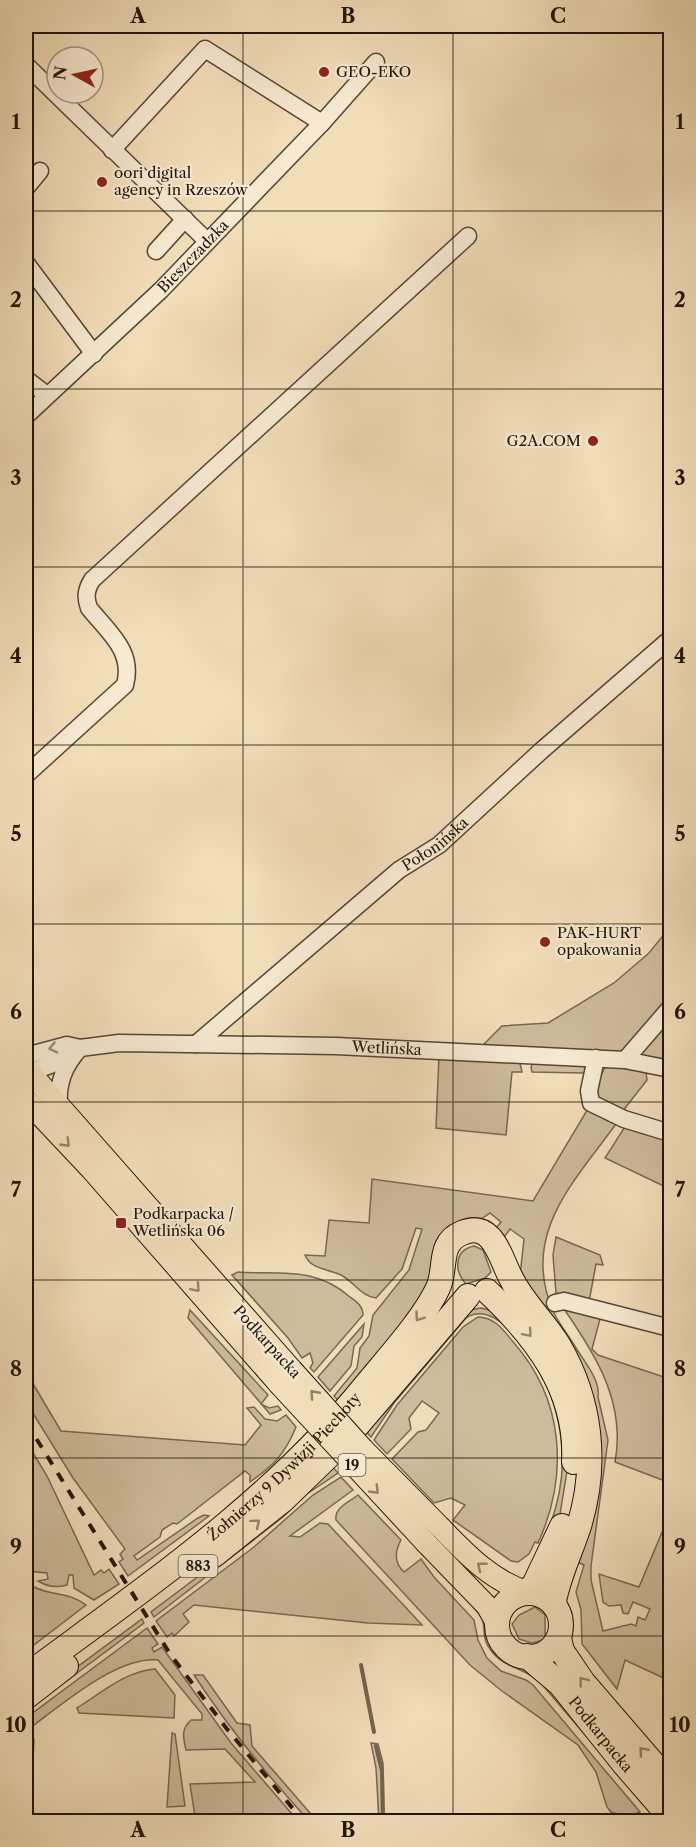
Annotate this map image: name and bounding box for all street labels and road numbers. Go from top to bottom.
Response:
street label: Bieszczadzka [153,216,232,297]
street label: Połonińska [398,813,472,875]
street label: Wetlińska [350,1037,422,1059]
street label: Podkarpacka [230,1301,305,1382]
street label: Żołnierzy 9 Dywizji Piechoty [203,1388,365,1545]
road number: 19 [338,1454,366,1476]
road number: 883 [178,1555,218,1577]
street label: Podkarpacka [565,1692,637,1776]

